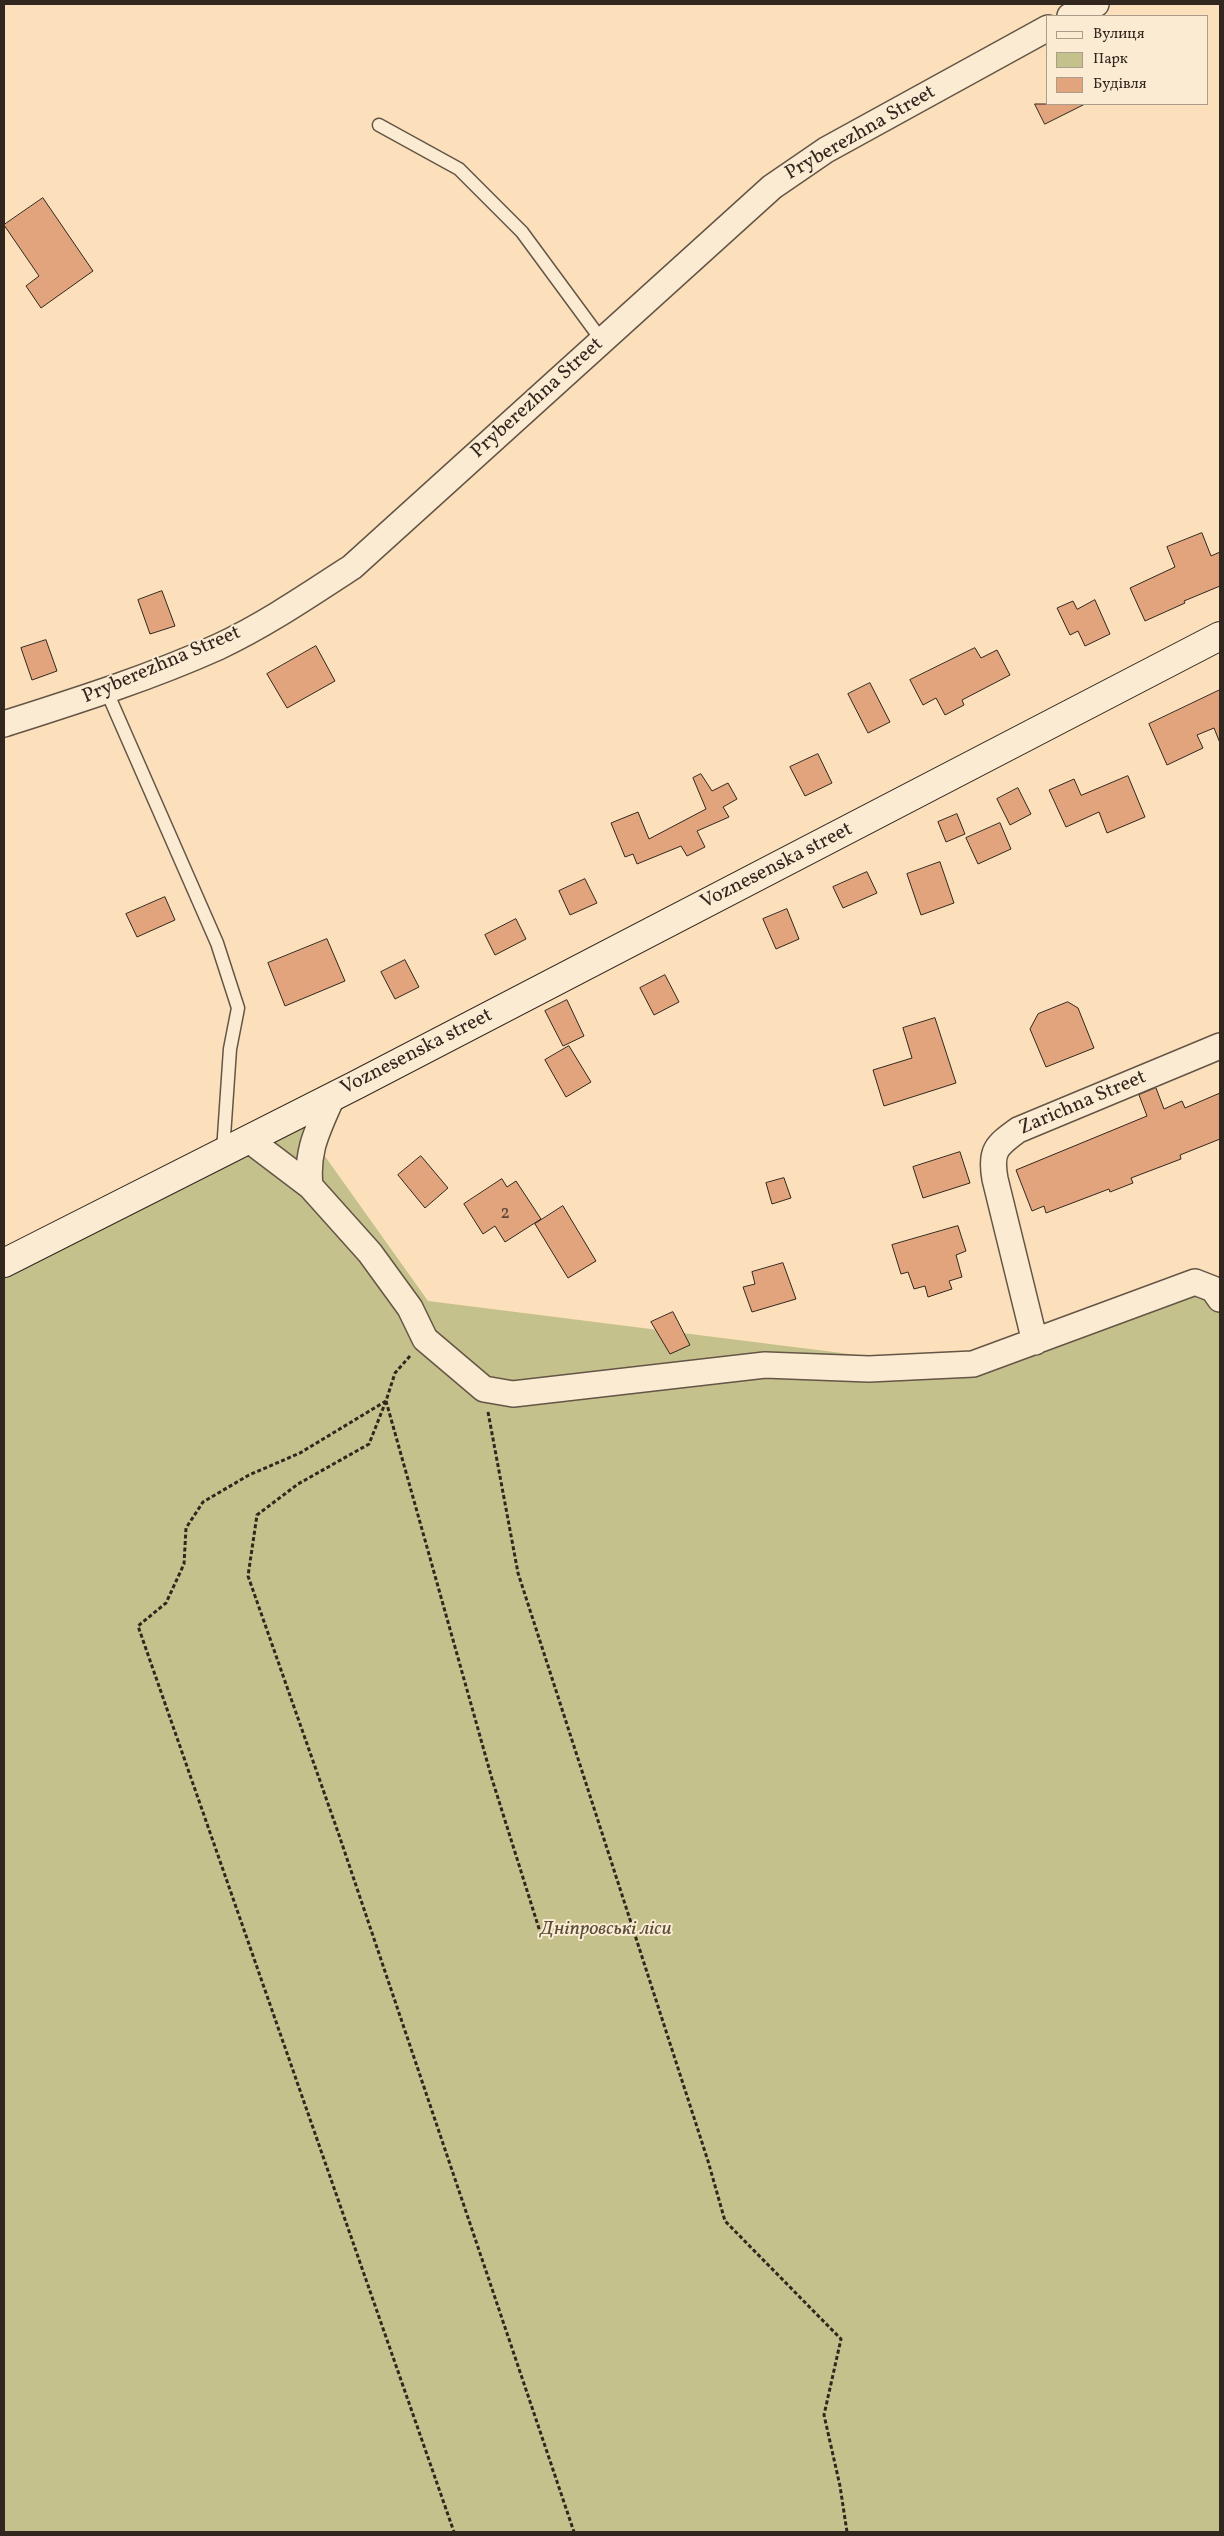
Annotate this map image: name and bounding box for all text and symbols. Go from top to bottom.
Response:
legend [1046,15,1209,105]
text: Вулиця [1093,24,1144,45]
text: Парк [1093,49,1128,70]
text: Будівля [1093,74,1147,95]
street label: Pryberezhna Street [782,81,940,187]
street label: Pryberezhna Street [467,333,609,465]
street label: Pryberezhna Street [79,622,245,710]
street label: Voznesenska street [697,818,857,916]
street label: Voznesenska street [337,1004,497,1102]
street label: Zarichna Street [1016,1066,1150,1142]
house number: 2 [500,1204,510,1226]
park label: Дніпровські ліси [540,1918,672,1942]

